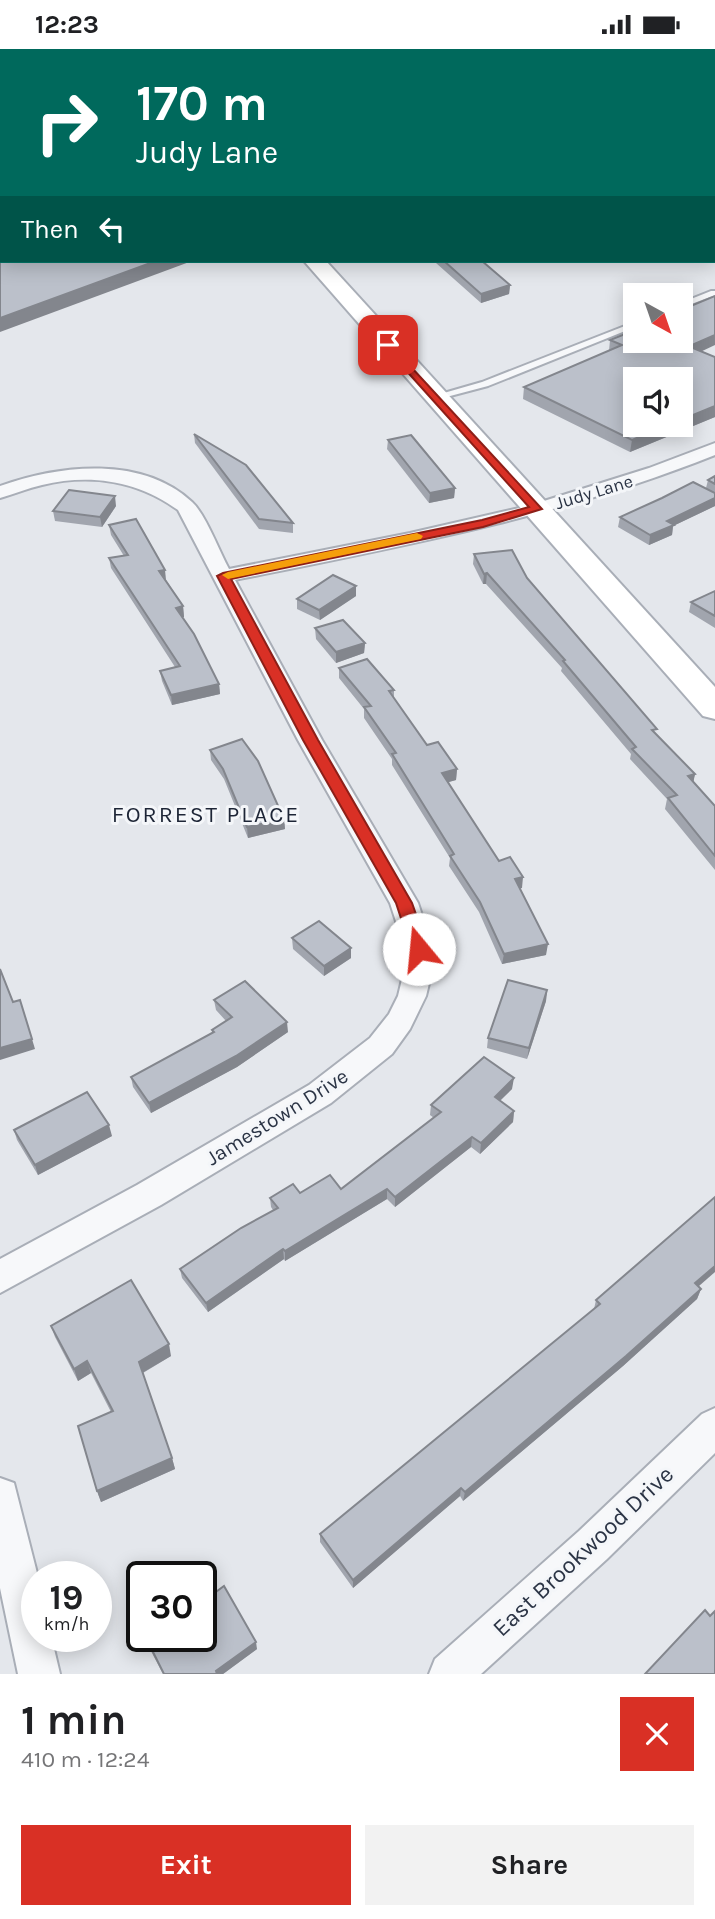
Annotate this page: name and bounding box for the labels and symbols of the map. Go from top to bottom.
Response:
north arrow [623,283,693,353]
pin [358,315,418,375]
street label: Judy Lane [553,470,635,514]
district label: FORREST PLACE [112,801,300,828]
position arrow [382,912,456,986]
street label: Jamestown Drive [202,1064,352,1170]
street label: East Brookwood Drive [487,1460,679,1642]
speed limit sign: 30 [126,1561,217,1652]

